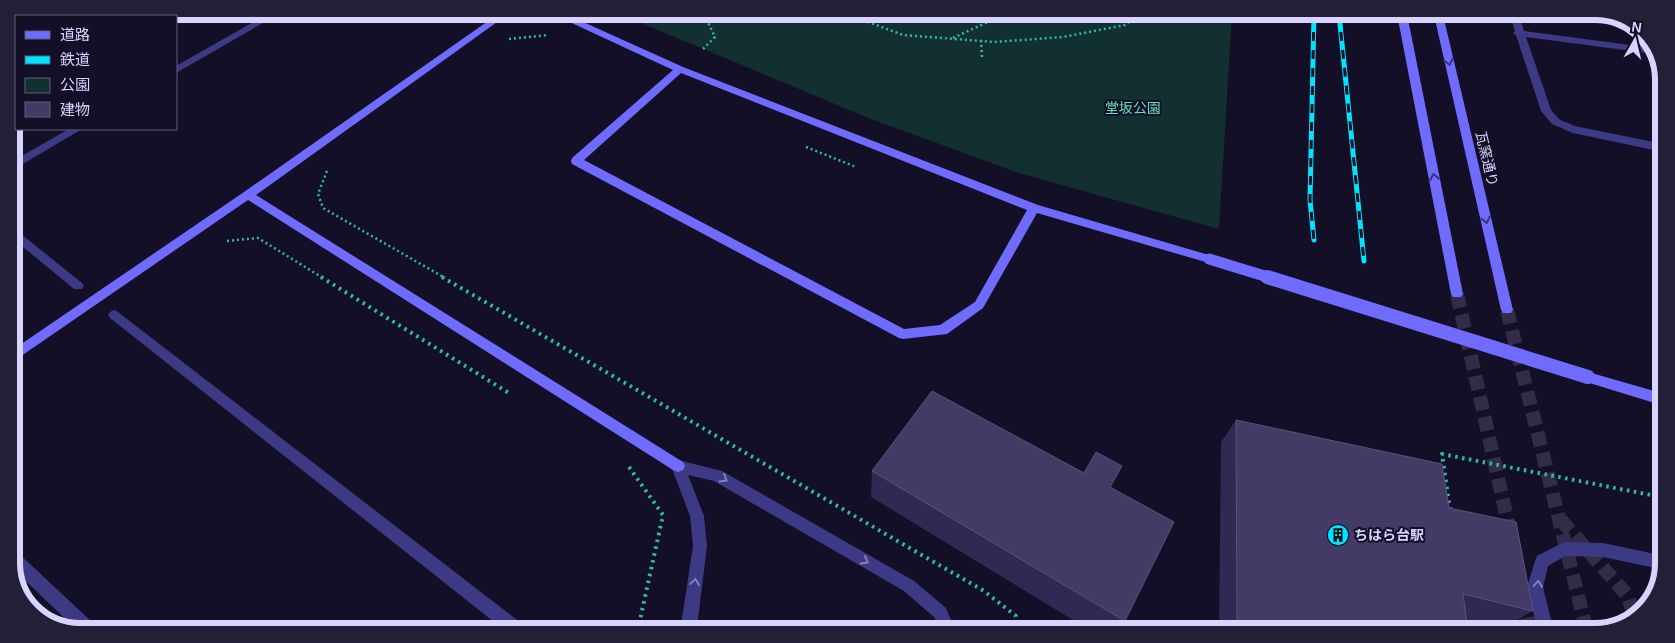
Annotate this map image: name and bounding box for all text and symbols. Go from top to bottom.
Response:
legend [15,15,178,130]
north arrow [1610,15,1660,65]
text: N [1631,18,1643,36]
text: 道路 [60,26,90,43]
text: 鉄道 [60,51,90,68]
one-way arrow [1443,58,1454,67]
text: 公園 [60,76,90,93]
park label: 堂坂公園 [1105,100,1161,116]
text: 建物 [60,101,90,118]
street label: 瓦窯通り [1473,130,1501,188]
one-way arrow [1430,173,1440,181]
one-way arrow [1480,216,1491,225]
one-way arrow [719,473,728,483]
building icon: ちはら台駅 [1326,523,1350,547]
place label: ちはら台駅 [1354,527,1424,543]
one-way arrow [860,554,869,564]
one-way arrow [689,577,700,585]
one-way arrow [1532,580,1543,588]

